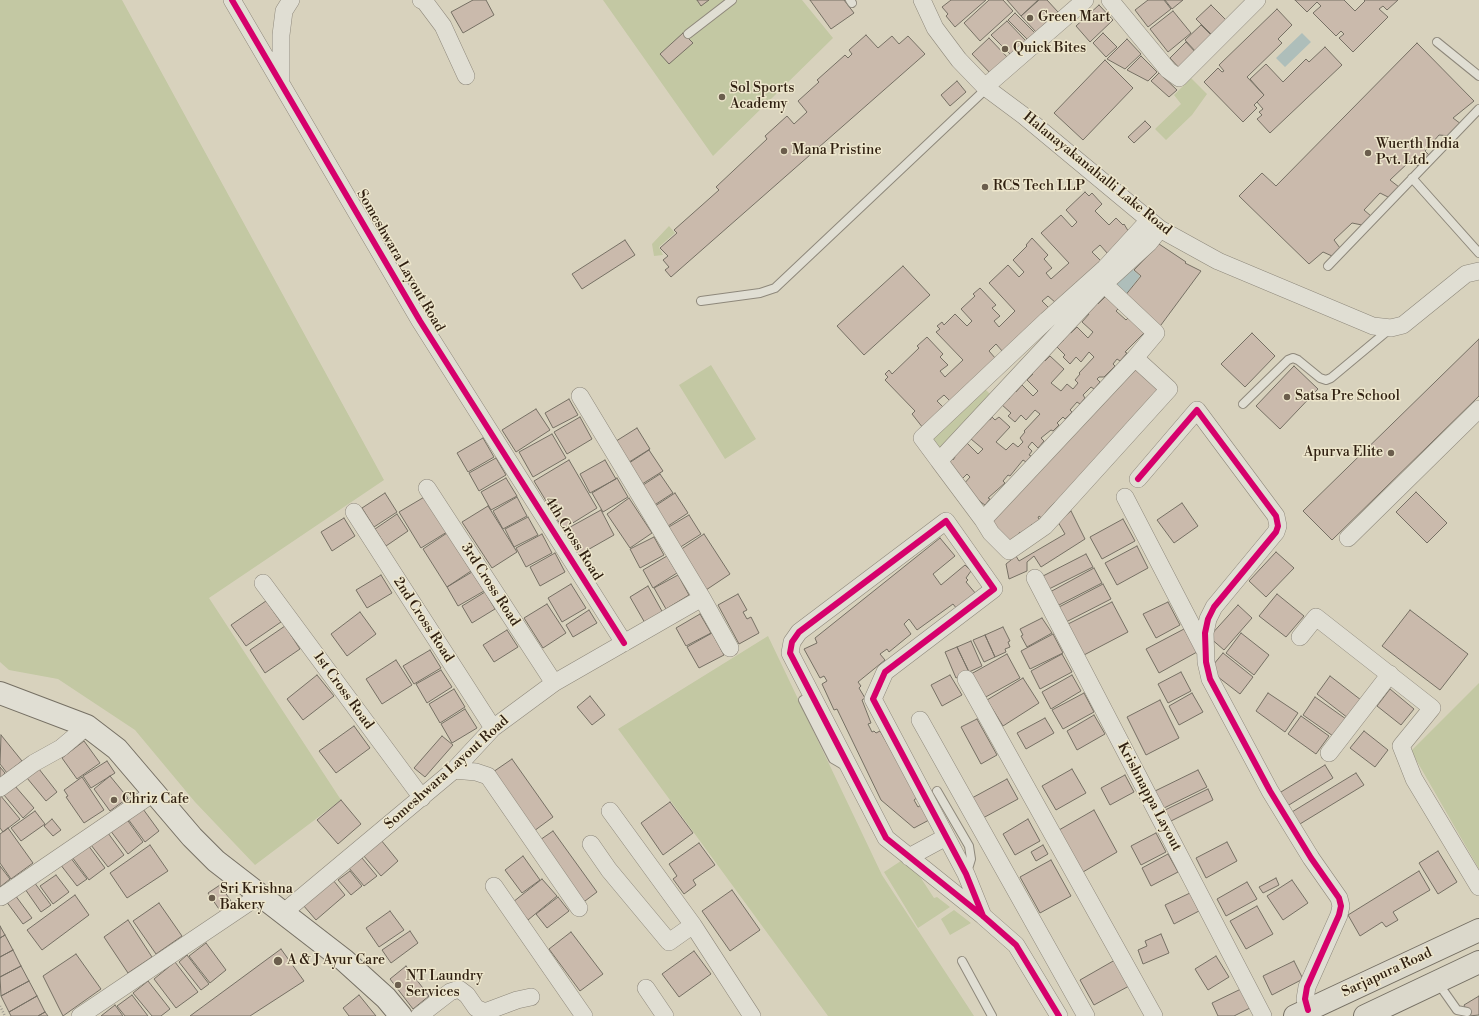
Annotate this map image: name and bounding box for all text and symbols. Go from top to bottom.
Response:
place label: Green Mart [1038,10,1110,26]
marker: Green Mart [1025,13,1035,23]
place label: Quick Bites [1013,41,1086,57]
marker: Quick Bites [1000,44,1010,54]
place label: Sol Sports Academy [730,81,794,114]
marker: Sol Sports Academy [717,92,727,102]
street label: Halanayakanahalli Lake Road [1019,109,1175,239]
place label: Wuerth India Pvt. Ltd. [1376,137,1459,170]
place label: Mana Pristine [792,143,882,159]
marker: Mana Pristine [779,146,789,156]
marker: Wuerth India Pvt. Ltd. [1363,148,1373,158]
place label: RCS Tech LLP [993,179,1085,195]
marker: RCS Tech LLP [980,182,990,192]
street label: Someshwara Layout Road [352,187,448,335]
place label: Satsa Pre School [1295,389,1400,405]
marker: Satsa Pre School [1282,392,1292,402]
place label: Apurva Elite [1304,445,1383,461]
marker: Apurva Elite [1386,448,1396,458]
street label: 4th Cross Road [541,494,605,584]
street label: 3rd Cross Road [457,540,523,630]
street label: 2nd Cross Road [389,574,457,666]
street label: 1st Cross Road [309,649,377,733]
street label: Someshwara Layout Road [381,713,513,833]
street label: Krishnappa Layout [1113,740,1185,854]
place label: Chriz Cafe [122,792,189,808]
marker: Chriz Cafe [109,795,119,805]
place label: Sri Krishna Bakery [220,882,293,914]
marker: Sri Krishna Bakery [207,893,217,903]
street label: Sarjapura Road [1339,945,1435,1001]
place label: A & J Ayur Care [287,953,385,969]
marker: A & J Ayur Care [272,955,284,967]
place label: NT Laundry Services [406,969,483,1002]
marker: NT Laundry Services [393,980,403,990]

